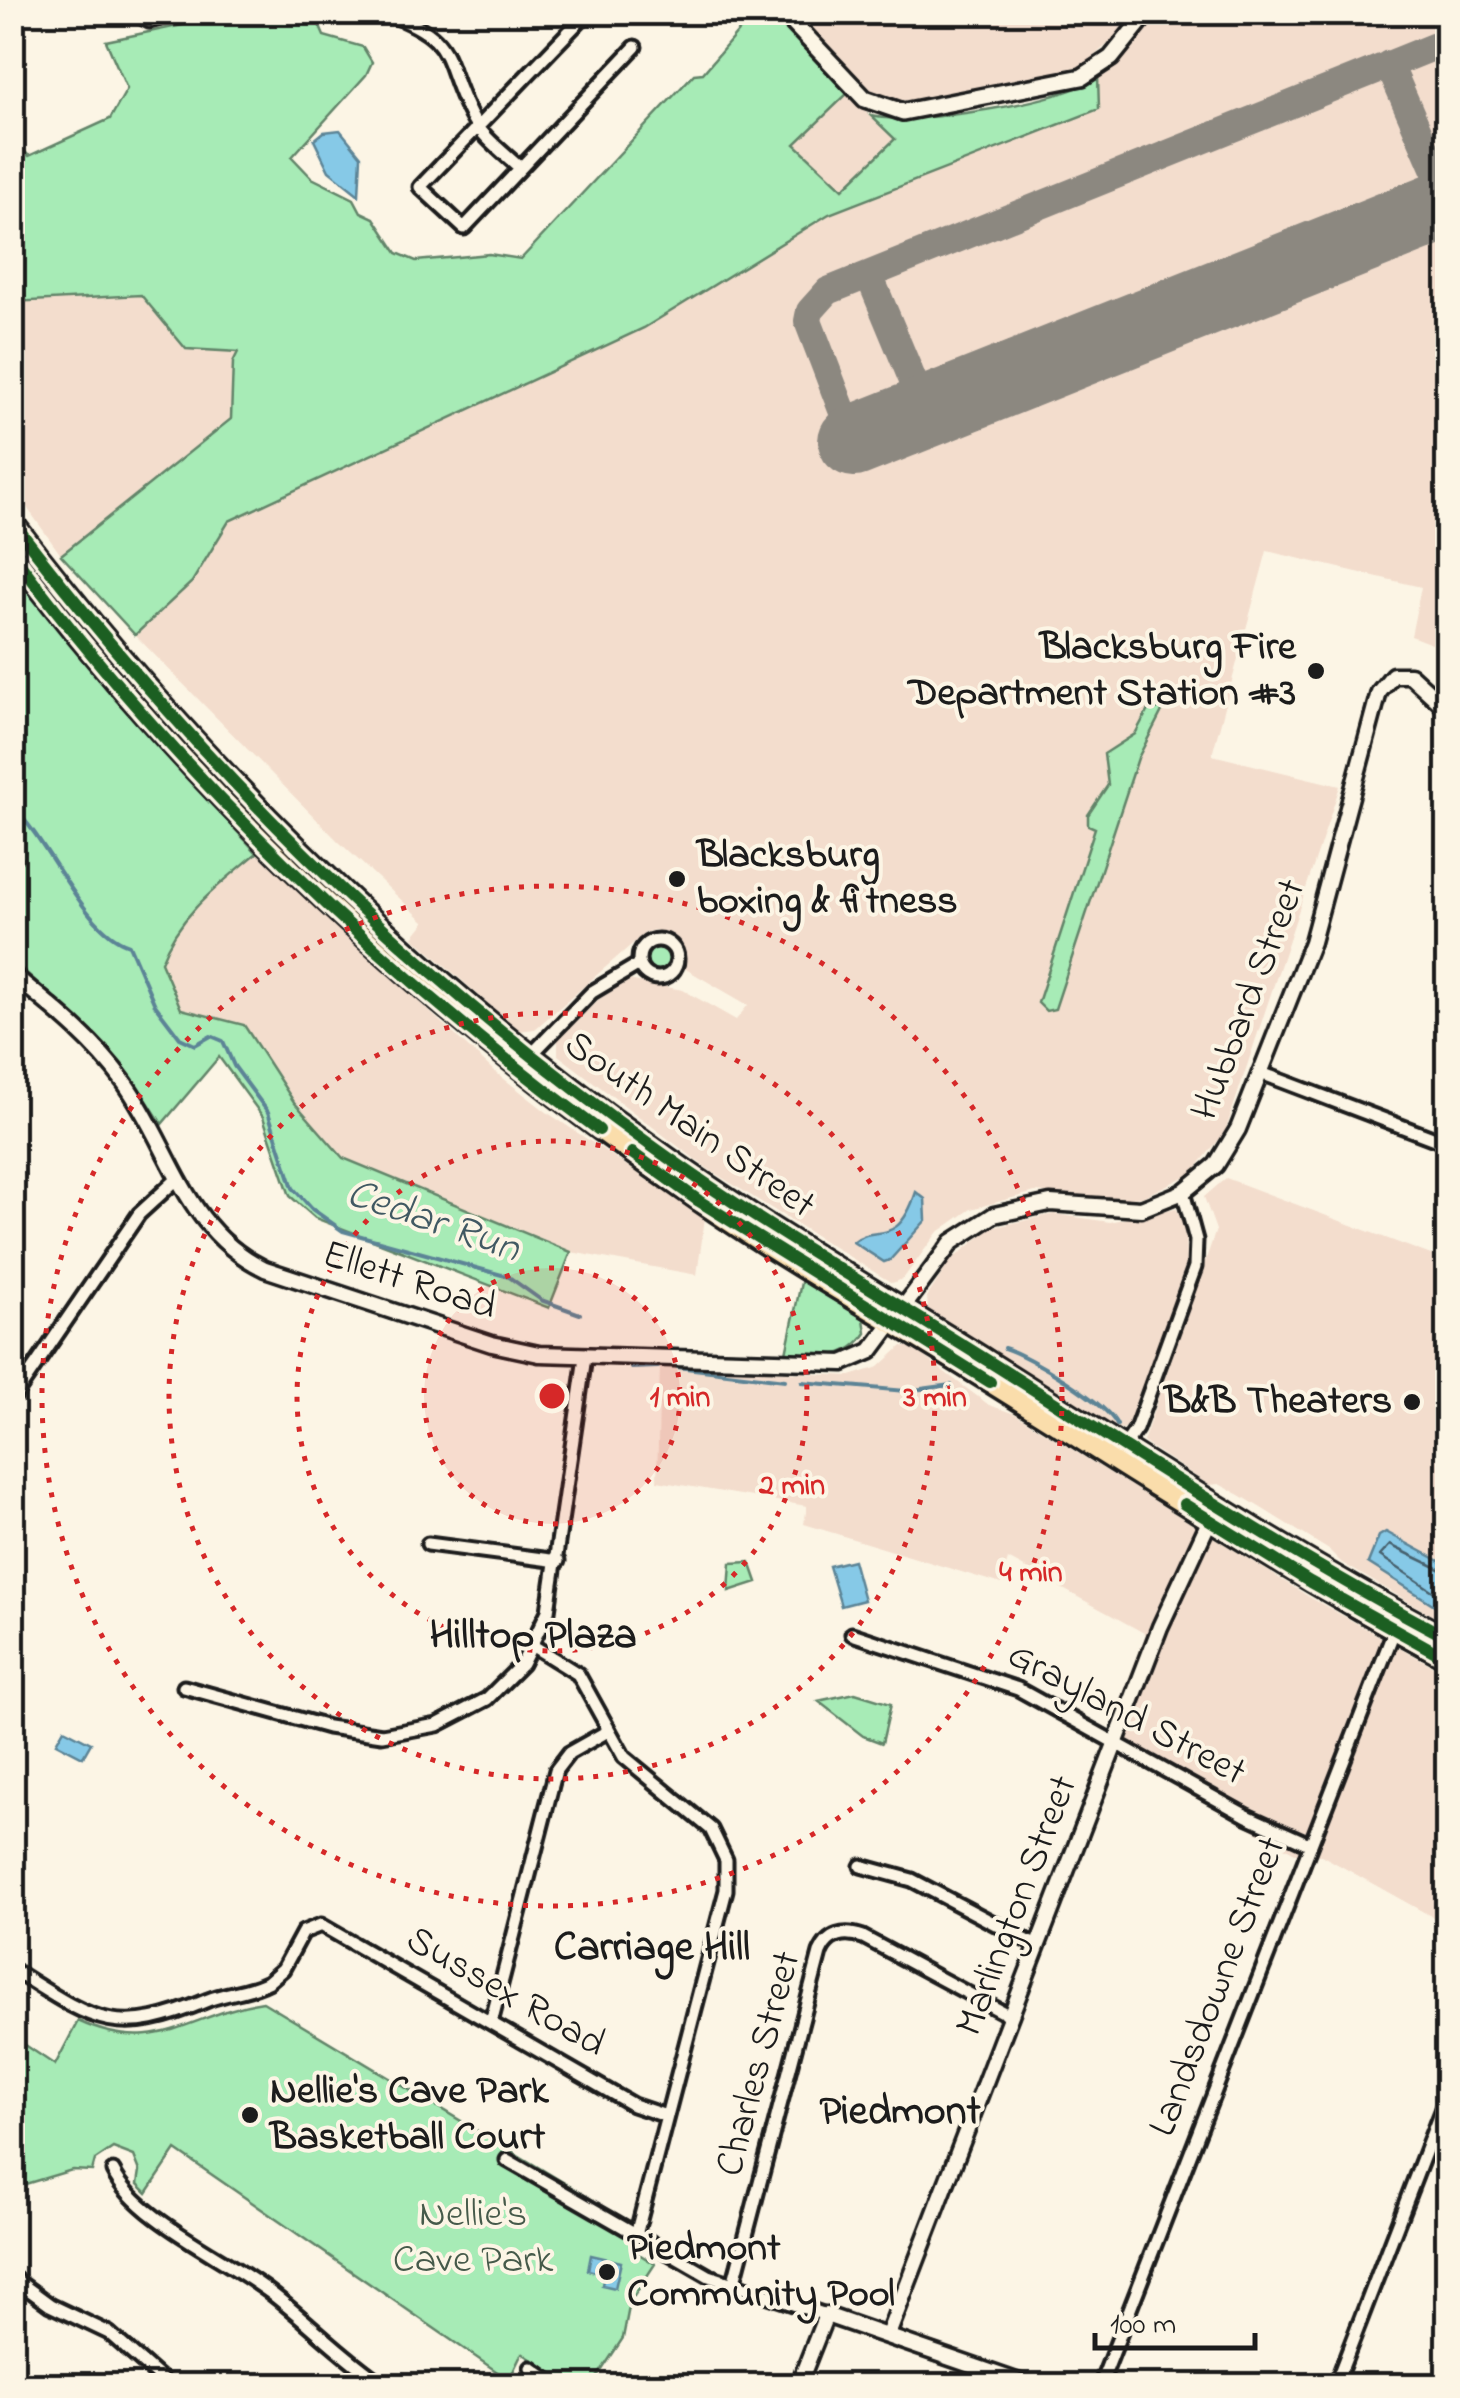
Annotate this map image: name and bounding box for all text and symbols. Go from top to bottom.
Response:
place label: Blacksburg Fire Department Station #3 [906,619,1297,724]
marker: Blacksburg Fire Department Station #3 [1305,660,1327,682]
place label: Blacksburg boxing & fitness [695,827,958,932]
marker: Blacksburg boxing & fitness [666,868,688,890]
street label: Hubbard Street [1177,871,1323,1129]
street label: South Main Street [551,1017,827,1235]
water label: Cedar Run [338,1164,529,1280]
street label: Ellett Road [315,1226,503,1338]
place label: B&B Theaters [1162,1373,1392,1432]
text: 1 min [650,1377,710,1421]
text: 3 min [902,1377,967,1421]
centre of rings [534,1378,570,1414]
marker: B&B Theaters [1401,1391,1423,1413]
text: 2 min [758,1465,825,1509]
text: 4 min [999,1552,1063,1596]
district label: Hilltop Plaza [429,1606,637,1667]
street label: Grayland Street [996,1627,1256,1803]
street label: Marlington Street [941,1767,1095,2045]
street label: Landsdowne Street [1135,1828,1303,2146]
street label: Sussex Road [394,1912,616,2074]
district label: Carriage Hill [554,1918,750,1980]
street label: Charles Street [702,1945,818,2183]
place label: Nellie's Cave Park Basketball Court [268,2063,550,2168]
district label: Piedmont [819,2082,981,2143]
marker: Nellie's Cave Park Basketball Court [239,2104,261,2126]
park label: Nellie's Cave Park [393,2186,554,2291]
place label: Piedmont Community Pool [627,2220,895,2325]
marker: Piedmont Community Pool [596,2261,618,2283]
scale bar [1095,2288,1255,2350]
text: 100 m [1110,2304,1176,2348]

